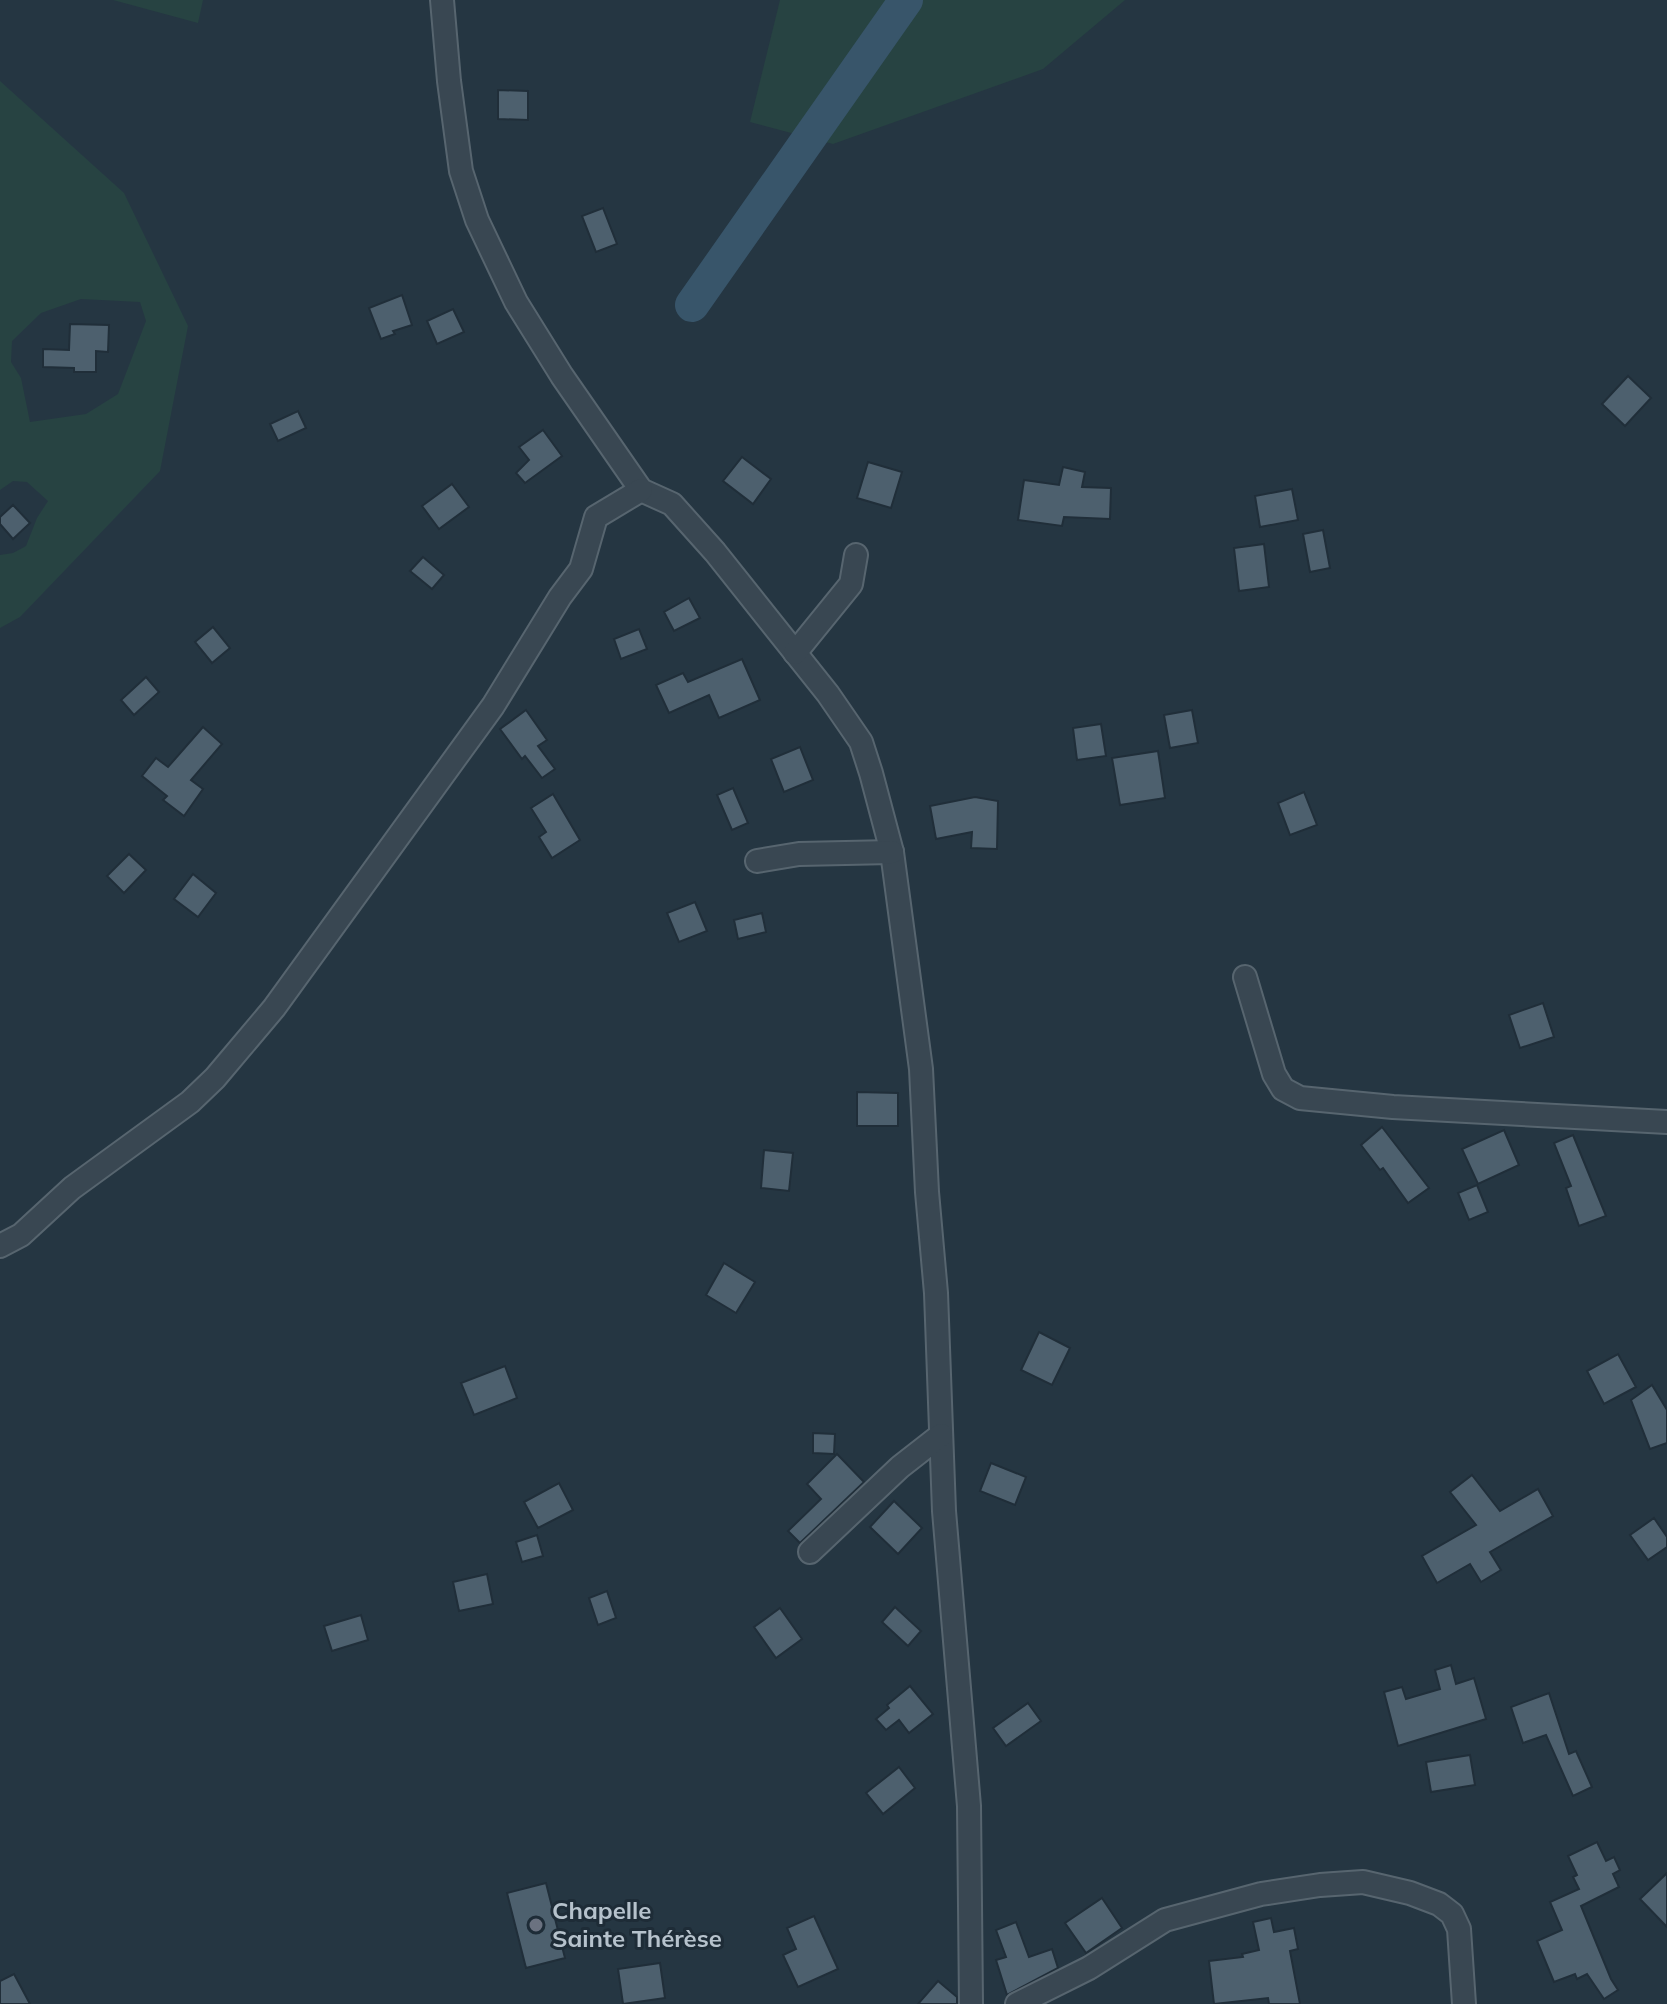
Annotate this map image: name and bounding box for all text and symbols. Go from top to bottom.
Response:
place label: Chapelle Sainte Thérèse [552,1895,722,1953]
marker: Chapelle Sainte Thérèse [527,1916,545,1934]

